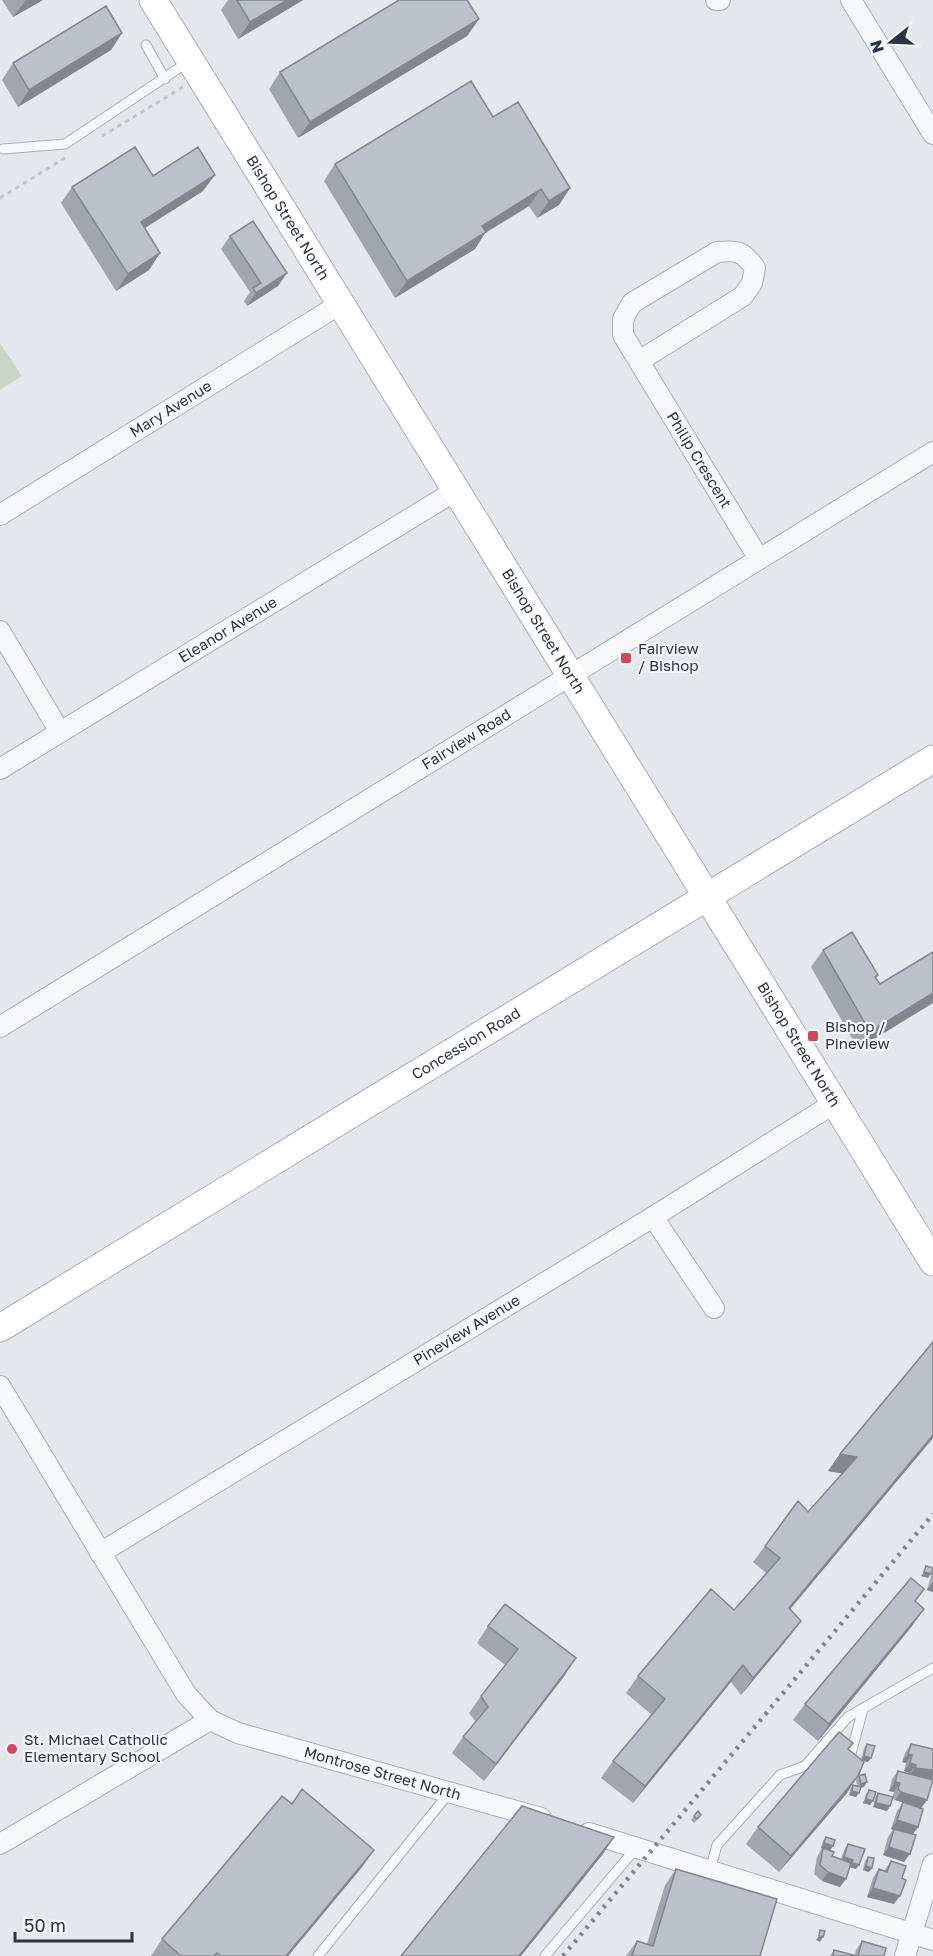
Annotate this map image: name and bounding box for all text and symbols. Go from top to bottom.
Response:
north arrow [861,12,921,72]
text: N [865,38,888,56]
street label: Bishop Street North [243,152,334,283]
street label: Mary Avenue [126,376,215,440]
street label: Philip Crescent [664,408,736,511]
street label: Bishop Street North [499,565,589,696]
street label: Eleanor Avenue [175,592,280,666]
place label: Fairview / Bishop [638,639,699,674]
marker: Fairview / Bishop [619,651,633,665]
street label: Fairview Road [418,704,514,773]
street label: Bishop Street North [754,978,845,1110]
street label: Concession Road [408,1003,523,1083]
place label: Bishop / Pineview [825,1017,890,1052]
marker: Bishop / Pineview [806,1029,820,1043]
street label: Pineview Avenue [410,1290,523,1369]
place label: St. Michael Catholic Elementary School [24,1730,168,1765]
marker: St. Michael Catholic Elementary School [5,1742,19,1756]
street label: Montrose Street North [302,1742,463,1803]
scale bar [15,1905,132,1943]
text: 50 m [24,1914,66,1936]

